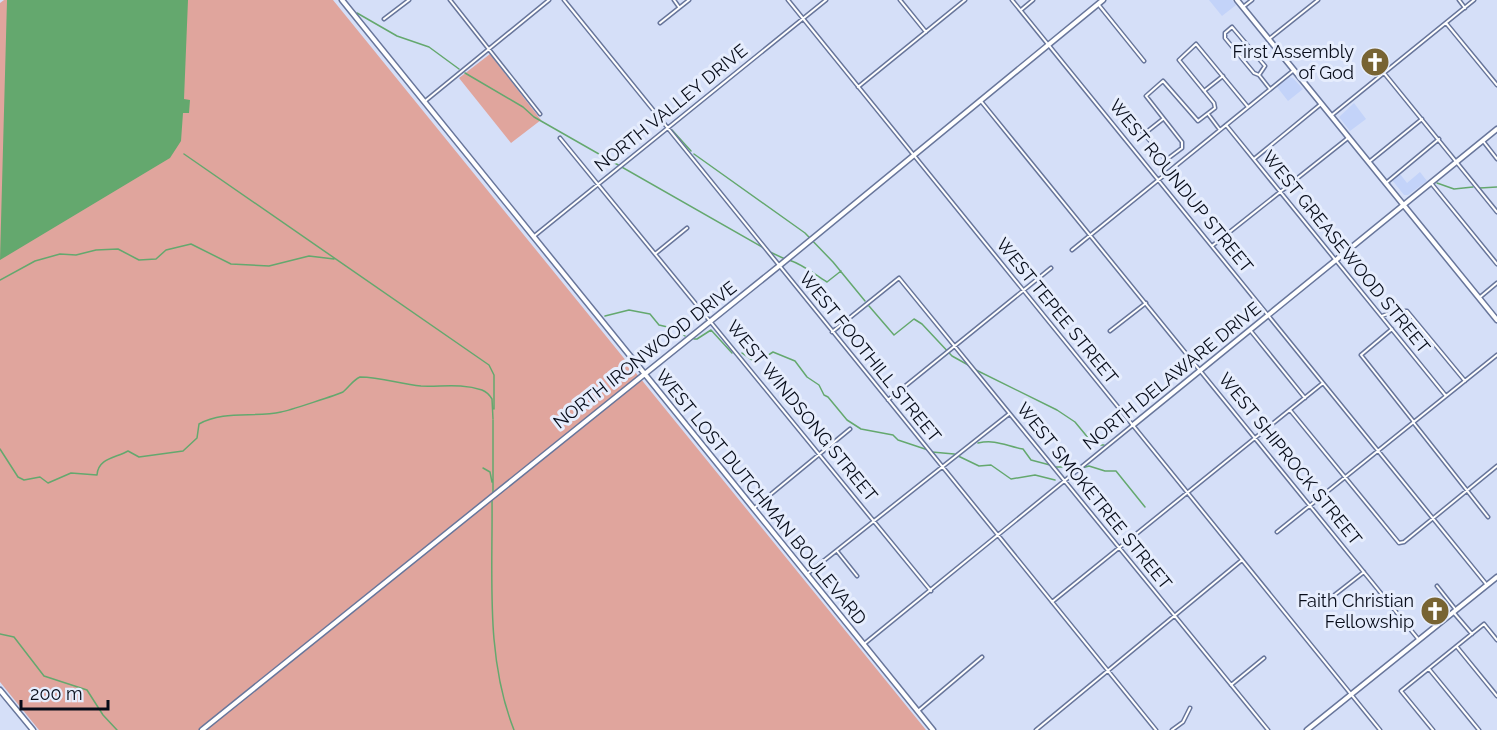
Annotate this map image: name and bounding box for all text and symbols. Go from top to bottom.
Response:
street label: NORTH VALLEY DRIVE [590,39,751,176]
place label: First Assembly of God [1232,41,1354,83]
church icon: First Assembly of God [1359,46,1391,78]
street label: WEST ROUNDUP STREET [1105,95,1258,277]
street label: WEST GREASEWOOD STREET [1258,146,1435,357]
street label: WEST TEPEE STREET [992,234,1123,388]
street label: WEST FOOTHILL STREET [795,267,946,446]
street label: NORTH IRONWOOD DRIVE [549,277,740,433]
street label: NORTH DELAWARE DRIVE [1078,297,1265,454]
street label: WEST WINDSONG STREET [723,316,882,506]
street label: WEST LOST DUTCHMAN BOULEVARD [652,365,871,629]
street label: WEST SHIPROCK STREET [1214,368,1366,549]
street label: WEST SMOKETREE STREET [1013,398,1176,593]
place label: Faith Christian Fellowship [1298,590,1414,632]
church icon: Faith Christian Fellowship [1419,595,1451,627]
scale bar [21,673,108,711]
text: 200 m [30,683,83,704]

